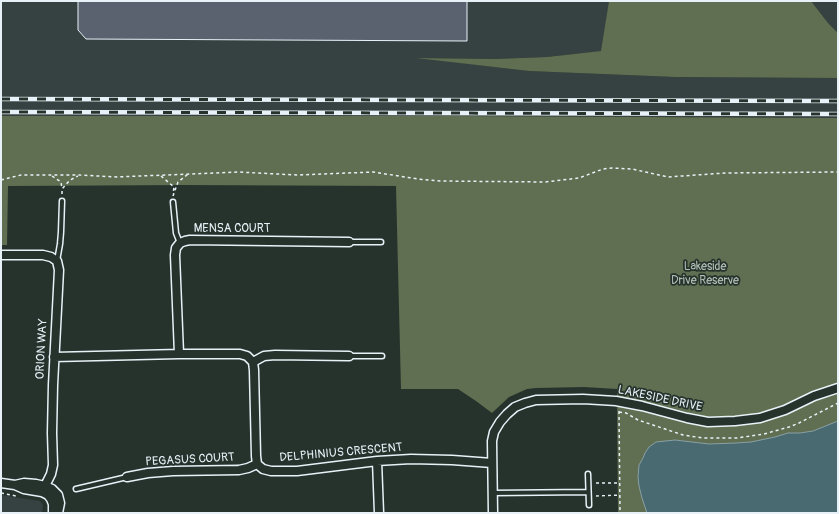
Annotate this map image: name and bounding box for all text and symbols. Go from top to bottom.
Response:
street label: MENSA COURT [194,222,270,236]
park label: Lakeside Drive Reserve [671,260,739,288]
street label: ORION WAY [33,318,51,380]
street label: LAKESIDE DRIVE [616,383,704,415]
street label: DELPHINIUS CRESCENT [279,440,403,466]
street label: PEGASUS COURT [145,450,235,470]

